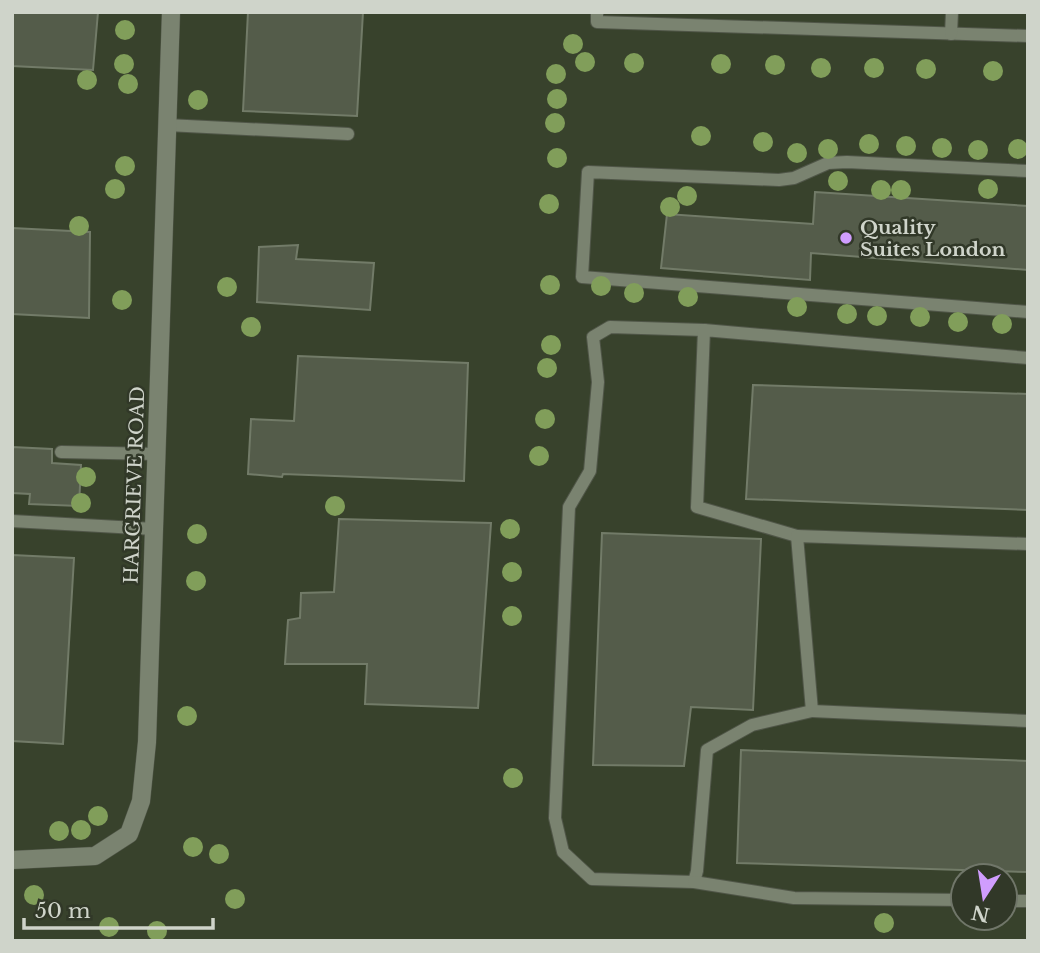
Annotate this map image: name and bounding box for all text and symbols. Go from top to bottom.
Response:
place label: Quality Suites London [860,216,1006,261]
marker: Quality Suites London [838,230,854,246]
street label: HARGRIEVE ROAD [120,386,149,584]
north arrow [949,862,1019,932]
scale bar [24,886,214,930]
text: 50 m [35,898,91,924]
text: N [969,900,992,926]

